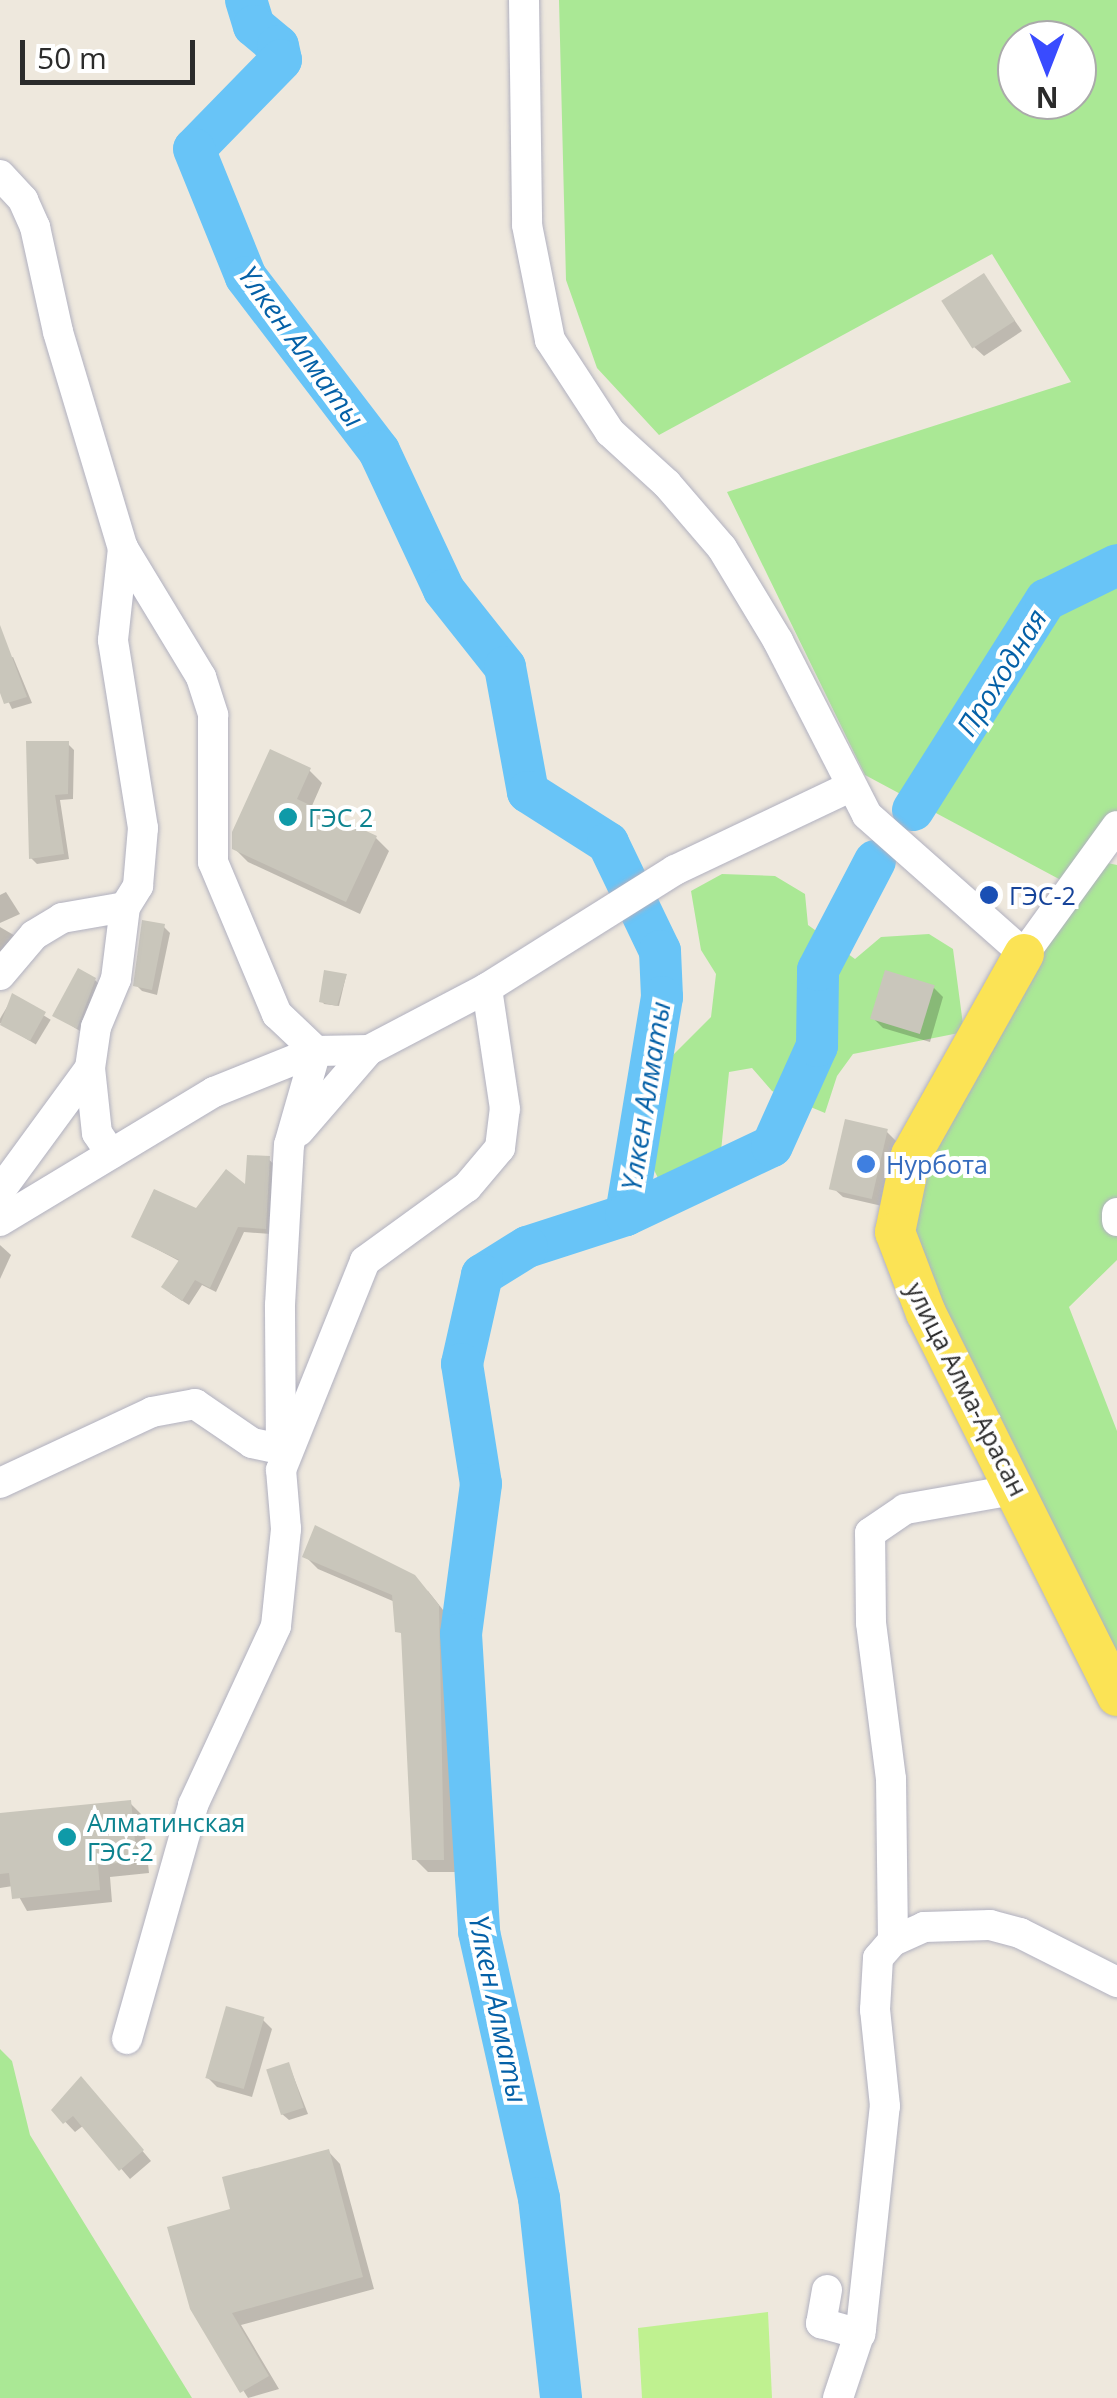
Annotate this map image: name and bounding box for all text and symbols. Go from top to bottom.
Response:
scale bar [25,20,200,82]
north arrow [997,20,1097,120]
text: 50 m [37,37,107,78]
text: N [1036,79,1058,117]
water label: Үлкен Алматы [232,259,372,433]
water label: Проходная [949,602,1053,742]
place label: ГЭС 2 [308,802,373,832]
marker: ГЭС 2 [277,806,299,828]
place label: ГЭС-2 [1009,880,1076,910]
marker: ГЭС-2 [978,884,1000,906]
water label: Үлкен Алматы [613,999,677,1193]
place label: Нурбота [886,1149,988,1179]
marker: Нурбота [855,1153,877,1175]
street label: улица Алма-Арасан [900,1277,1034,1501]
place label: Алматинская ГЭС-2 [87,1808,245,1867]
marker: Алматинская ГЭС-2 [56,1826,78,1848]
water label: Үлкен Алматы [463,1912,535,2106]

